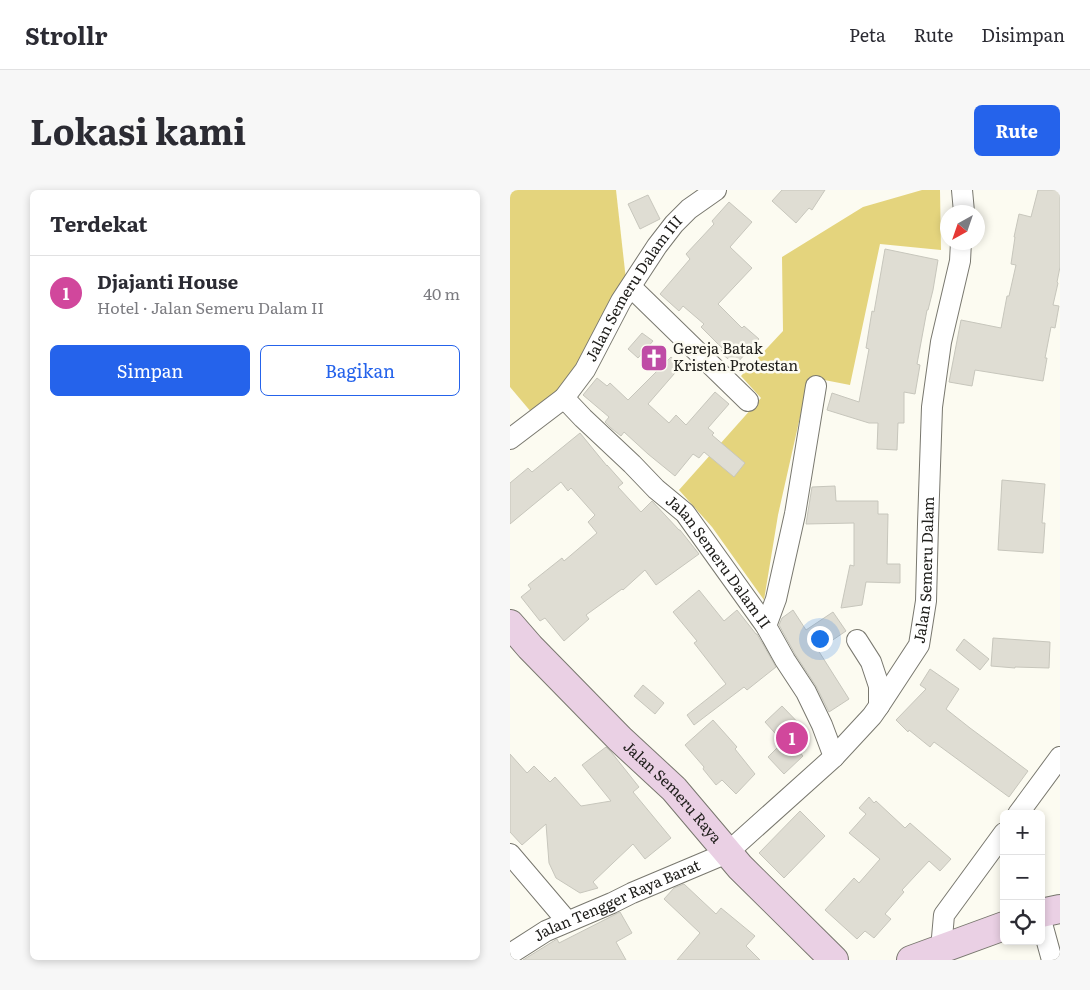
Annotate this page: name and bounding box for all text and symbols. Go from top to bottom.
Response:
text: Strollr [25,17,108,52]
text: Peta [849,21,886,48]
text: Rute [914,21,953,48]
text: Disimpan [981,21,1065,48]
text: Lokasi kami [30,104,246,156]
button: Rute [974,105,1060,156]
north arrow [940,205,985,250]
text: Terdekat [50,207,148,238]
street label: Jalan Semeru Dalam III [578,209,687,365]
text: Djajanti House [97,267,238,295]
text: 1 [63,281,69,305]
text: 40 m [423,281,460,305]
text: Hotel · Jalan Semeru Dalam II [97,295,324,319]
place label: Gereja Batak Kristen Protestan [673,336,798,376]
church icon: Gereja Batak Kristen Protestan [639,343,669,373]
button: Simpan [50,345,250,396]
button: Bagikan [260,345,460,396]
street label: Jalan Semeru Dalam II [661,489,777,633]
street label: Jalan Semeru Dalam [906,496,939,645]
your location [807,626,833,652]
pin: 1 [776,719,808,757]
street label: Jalan Semeru Raya [619,735,729,848]
map controls [1000,810,1045,945]
button: + [1000,810,1045,855]
street label: Jalan Tengger Raya Barat [528,853,703,946]
button: − [1000,855,1045,900]
button: locate [1000,900,1045,945]

